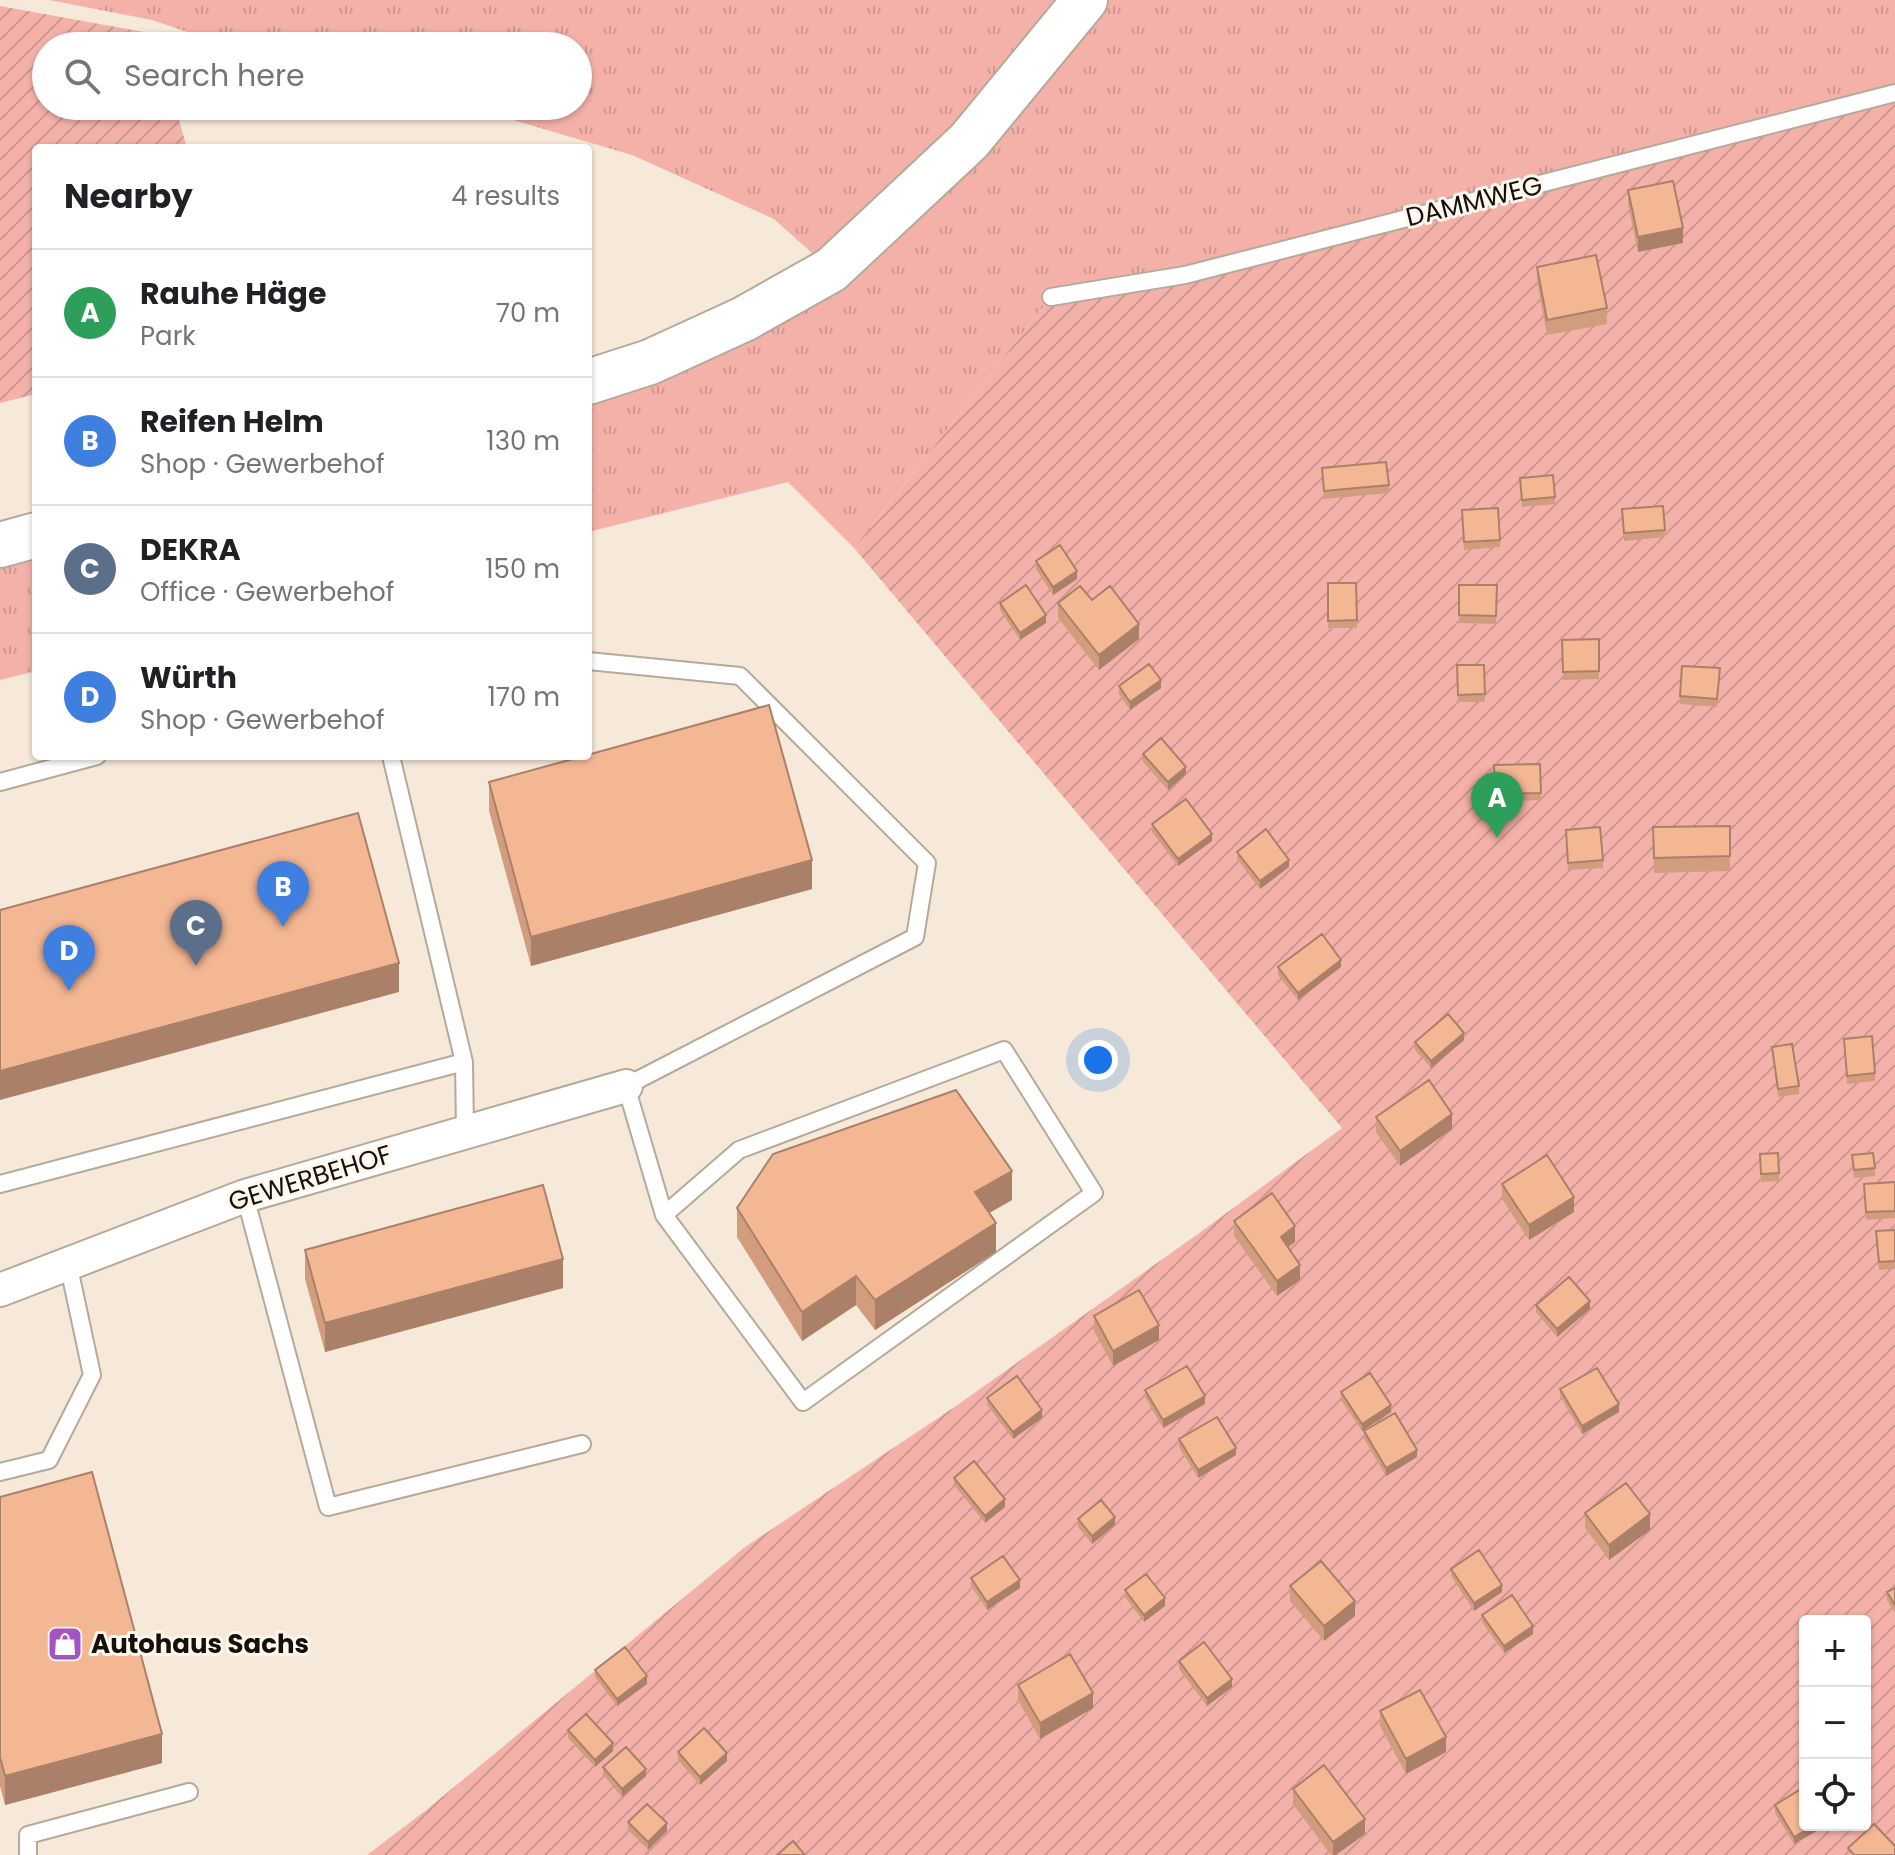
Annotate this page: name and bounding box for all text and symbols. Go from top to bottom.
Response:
search box [32,32,592,120]
icon: search [60,54,104,98]
text: Search here [124,54,305,97]
street label: DAMMWEG [1402,167,1546,235]
text: Nearby [64,172,193,220]
text: 4 results [451,178,560,214]
text: Rauhe Häge [140,272,326,315]
text: A [80,295,100,331]
text: 70 m [496,295,560,331]
text: Park [140,318,196,354]
text: Reifen Helm [140,400,324,443]
text: B [81,423,99,459]
text: 130 m [486,423,560,459]
text: Shop · Gewerbehof [140,446,385,482]
text: DEKRA [140,528,241,571]
text: C [80,551,100,587]
text: 150 m [485,551,560,587]
text: Office · Gewerbehof [140,574,394,610]
text: Würth [140,656,237,699]
text: D [81,679,99,715]
text: 170 m [487,679,560,715]
text: Shop · Gewerbehof [140,702,385,738]
pin: A [1471,772,1523,838]
pin: B [257,861,309,927]
pin: C [170,900,222,966]
pin: D [43,925,95,991]
your location [1078,1040,1118,1080]
street label: GEWERBEHOF [224,1136,396,1220]
map controls [1799,1615,1871,1831]
button: + [1799,1615,1871,1687]
shop icon: Autohaus Sachs [46,1625,84,1663]
place label: Autohaus Sachs [91,1626,309,1662]
button: − [1799,1687,1871,1759]
button: locate [1799,1759,1871,1831]

